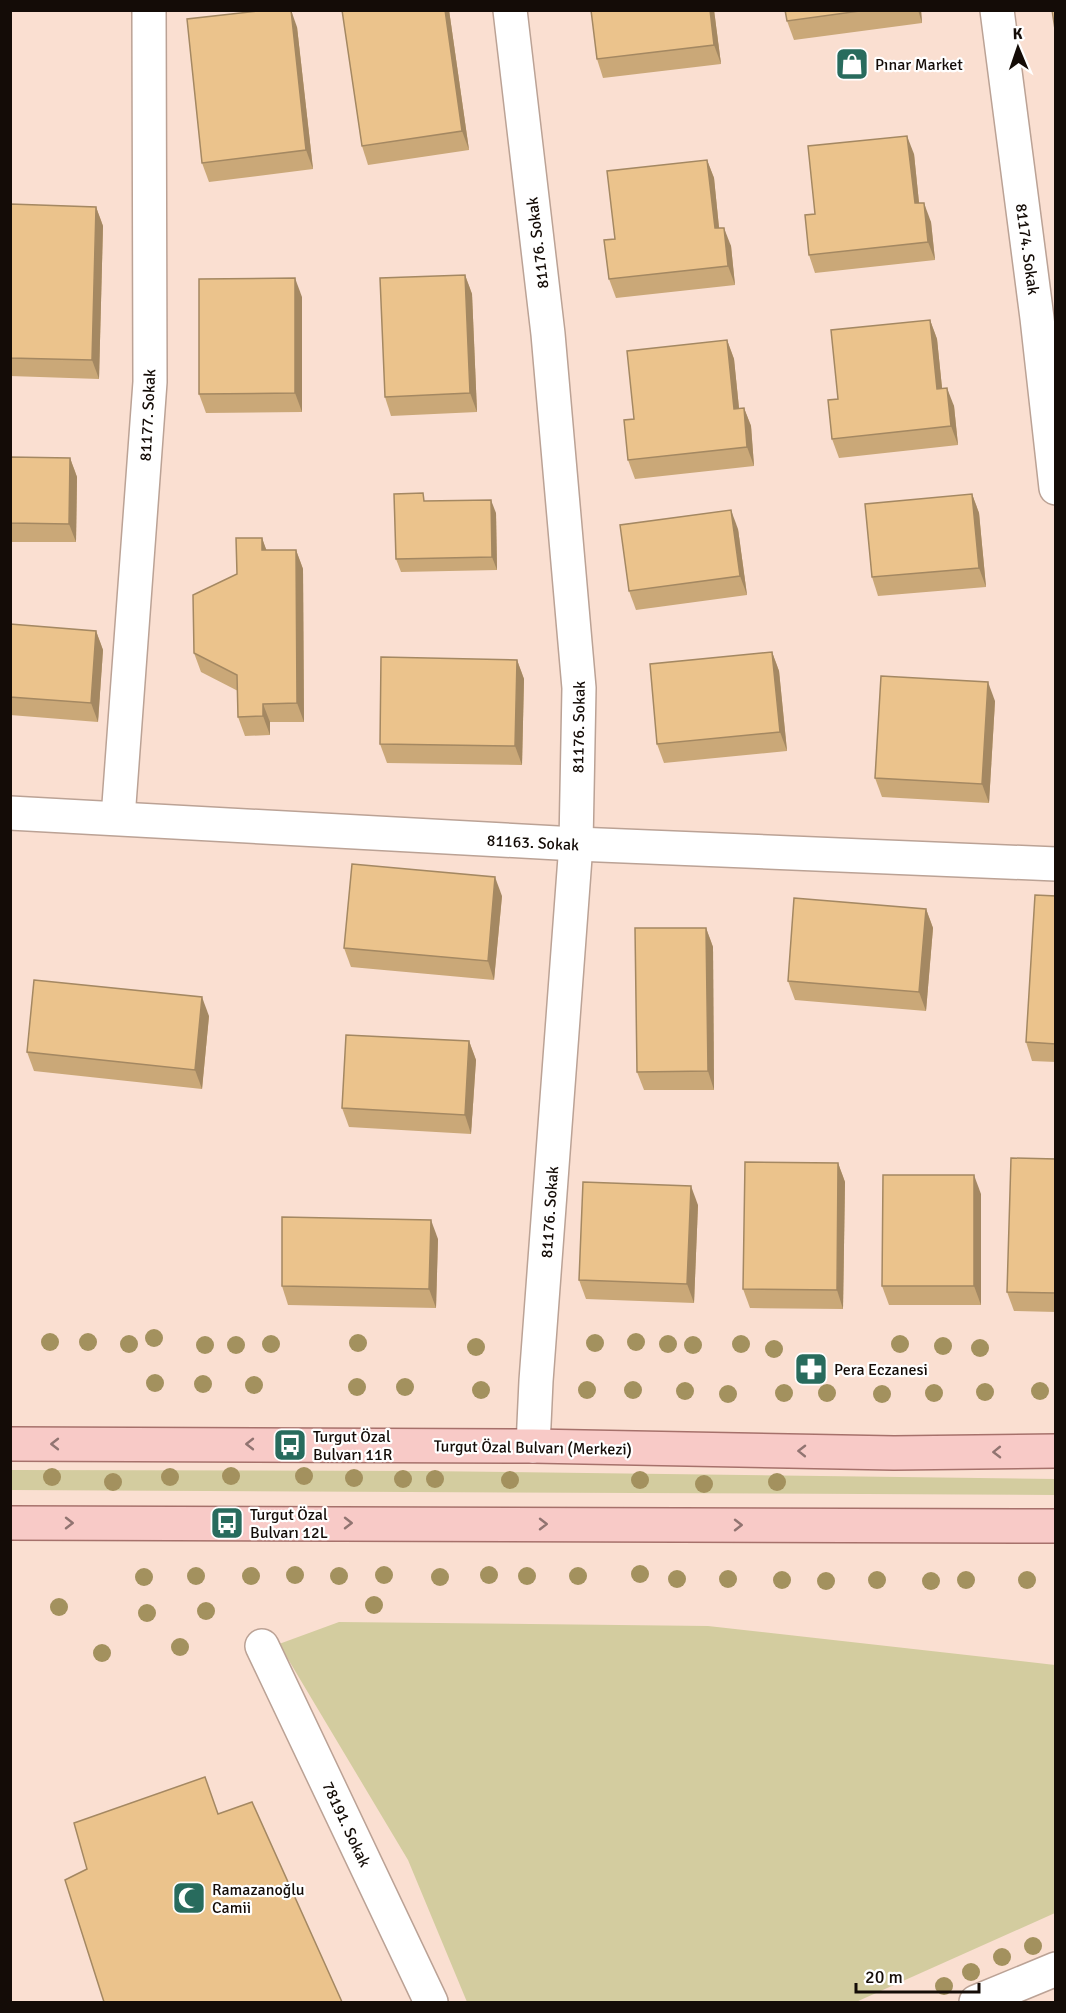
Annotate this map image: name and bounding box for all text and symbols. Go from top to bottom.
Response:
north arrow [988,18,1048,78]
text: K [1012,24,1023,44]
shop icon: Pınar Market [834,46,870,82]
place label: Pınar Market [875,55,963,75]
street label: 81176. Sokak [522,196,554,290]
street label: 81174. Sokak [1011,202,1043,296]
street label: 81177. Sokak [136,368,160,462]
street label: 81176. Sokak [568,681,590,773]
street label: 81163. Sokak [486,831,580,855]
street label: 81176. Sokak [537,1165,563,1259]
pharmacy icon: Pera Eczanesi [793,1351,829,1387]
place label: Pera Eczanesi [834,1360,928,1380]
bus stop icon: Turgut Özal Bulvarı 11R [272,1427,308,1463]
place label: Turgut Özal Bulvarı 11R [313,1427,393,1465]
street label: Turgut Özal Bulvarı (Merkezi) [434,1436,632,1460]
one-way arrow [51,1438,60,1450]
one-way arrow [246,1438,255,1450]
one-way arrow [798,1445,807,1457]
one-way arrow [993,1445,1002,1458]
bus stop icon: Turgut Özal Bulvarı 12L [209,1505,245,1541]
place label: Turgut Özal Bulvarı 12L [250,1505,328,1543]
one-way arrow [64,1517,73,1529]
one-way arrow [343,1517,352,1529]
one-way arrow [538,1518,547,1530]
one-way arrow [733,1519,742,1531]
street label: 78191. Sokak [318,1778,375,1870]
mosque icon: Ramazanoğlu Camii [171,1880,207,1916]
place label: Ramazanoğlu Camii [212,1880,305,1918]
scale bar [856,1956,979,1994]
text: 20 m [865,1966,903,1988]

